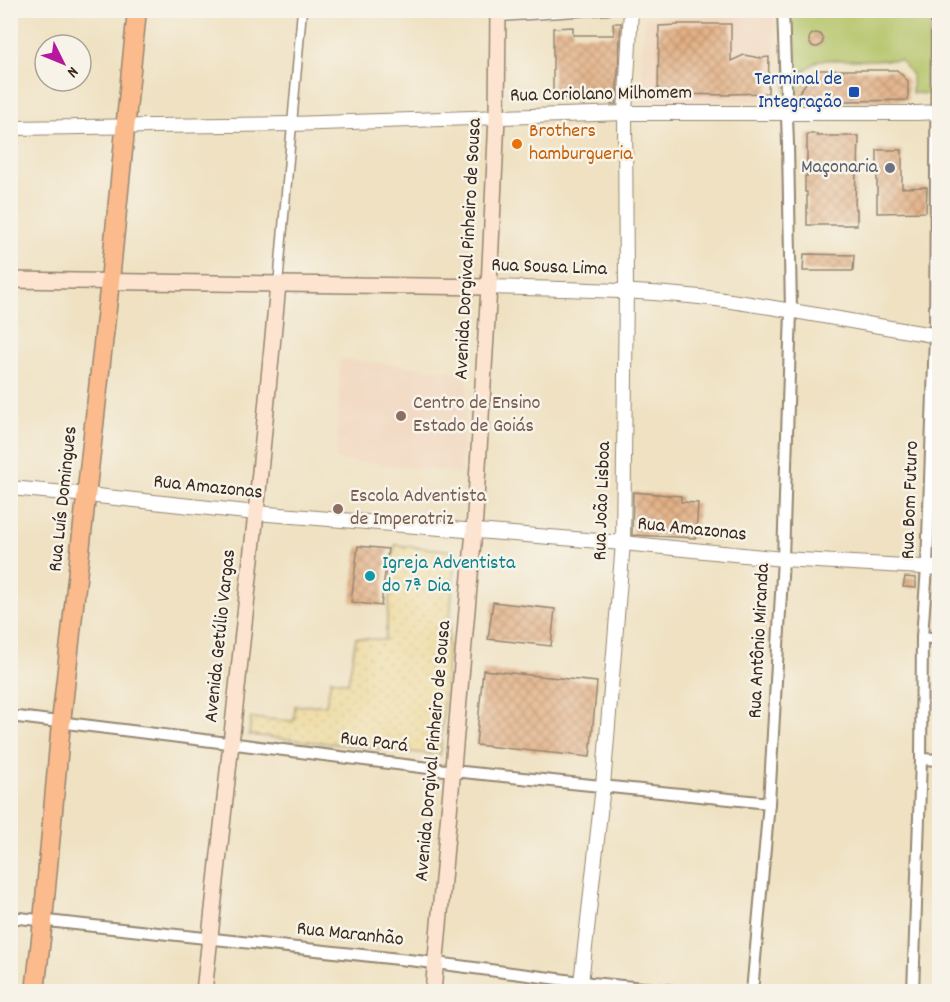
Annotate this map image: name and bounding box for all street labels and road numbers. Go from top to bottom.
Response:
street label: Rua Coriolano Milhomem [510,79,692,111]
street label: Avenida Dorgival Pinheiro de Sousa [448,117,490,380]
street label: Rua Sousa Lima [491,252,608,284]
street label: Rua Luís Domingues [42,425,86,573]
street label: Rua João Lisboa [587,440,619,561]
street label: Rua Bom Futuro [895,440,927,560]
street label: Rua Amazonas [152,468,264,508]
street label: Rua Amazonas [636,510,748,550]
street label: Avenida Getúlio Vargas [198,548,244,724]
street label: Rua Antônio Miranda [742,562,778,719]
street label: Avenida Dorgival Pinheiro de Sousa [409,619,459,883]
street label: Rua Pará [338,725,410,761]
street label: Rua Maranhão [295,915,405,955]

